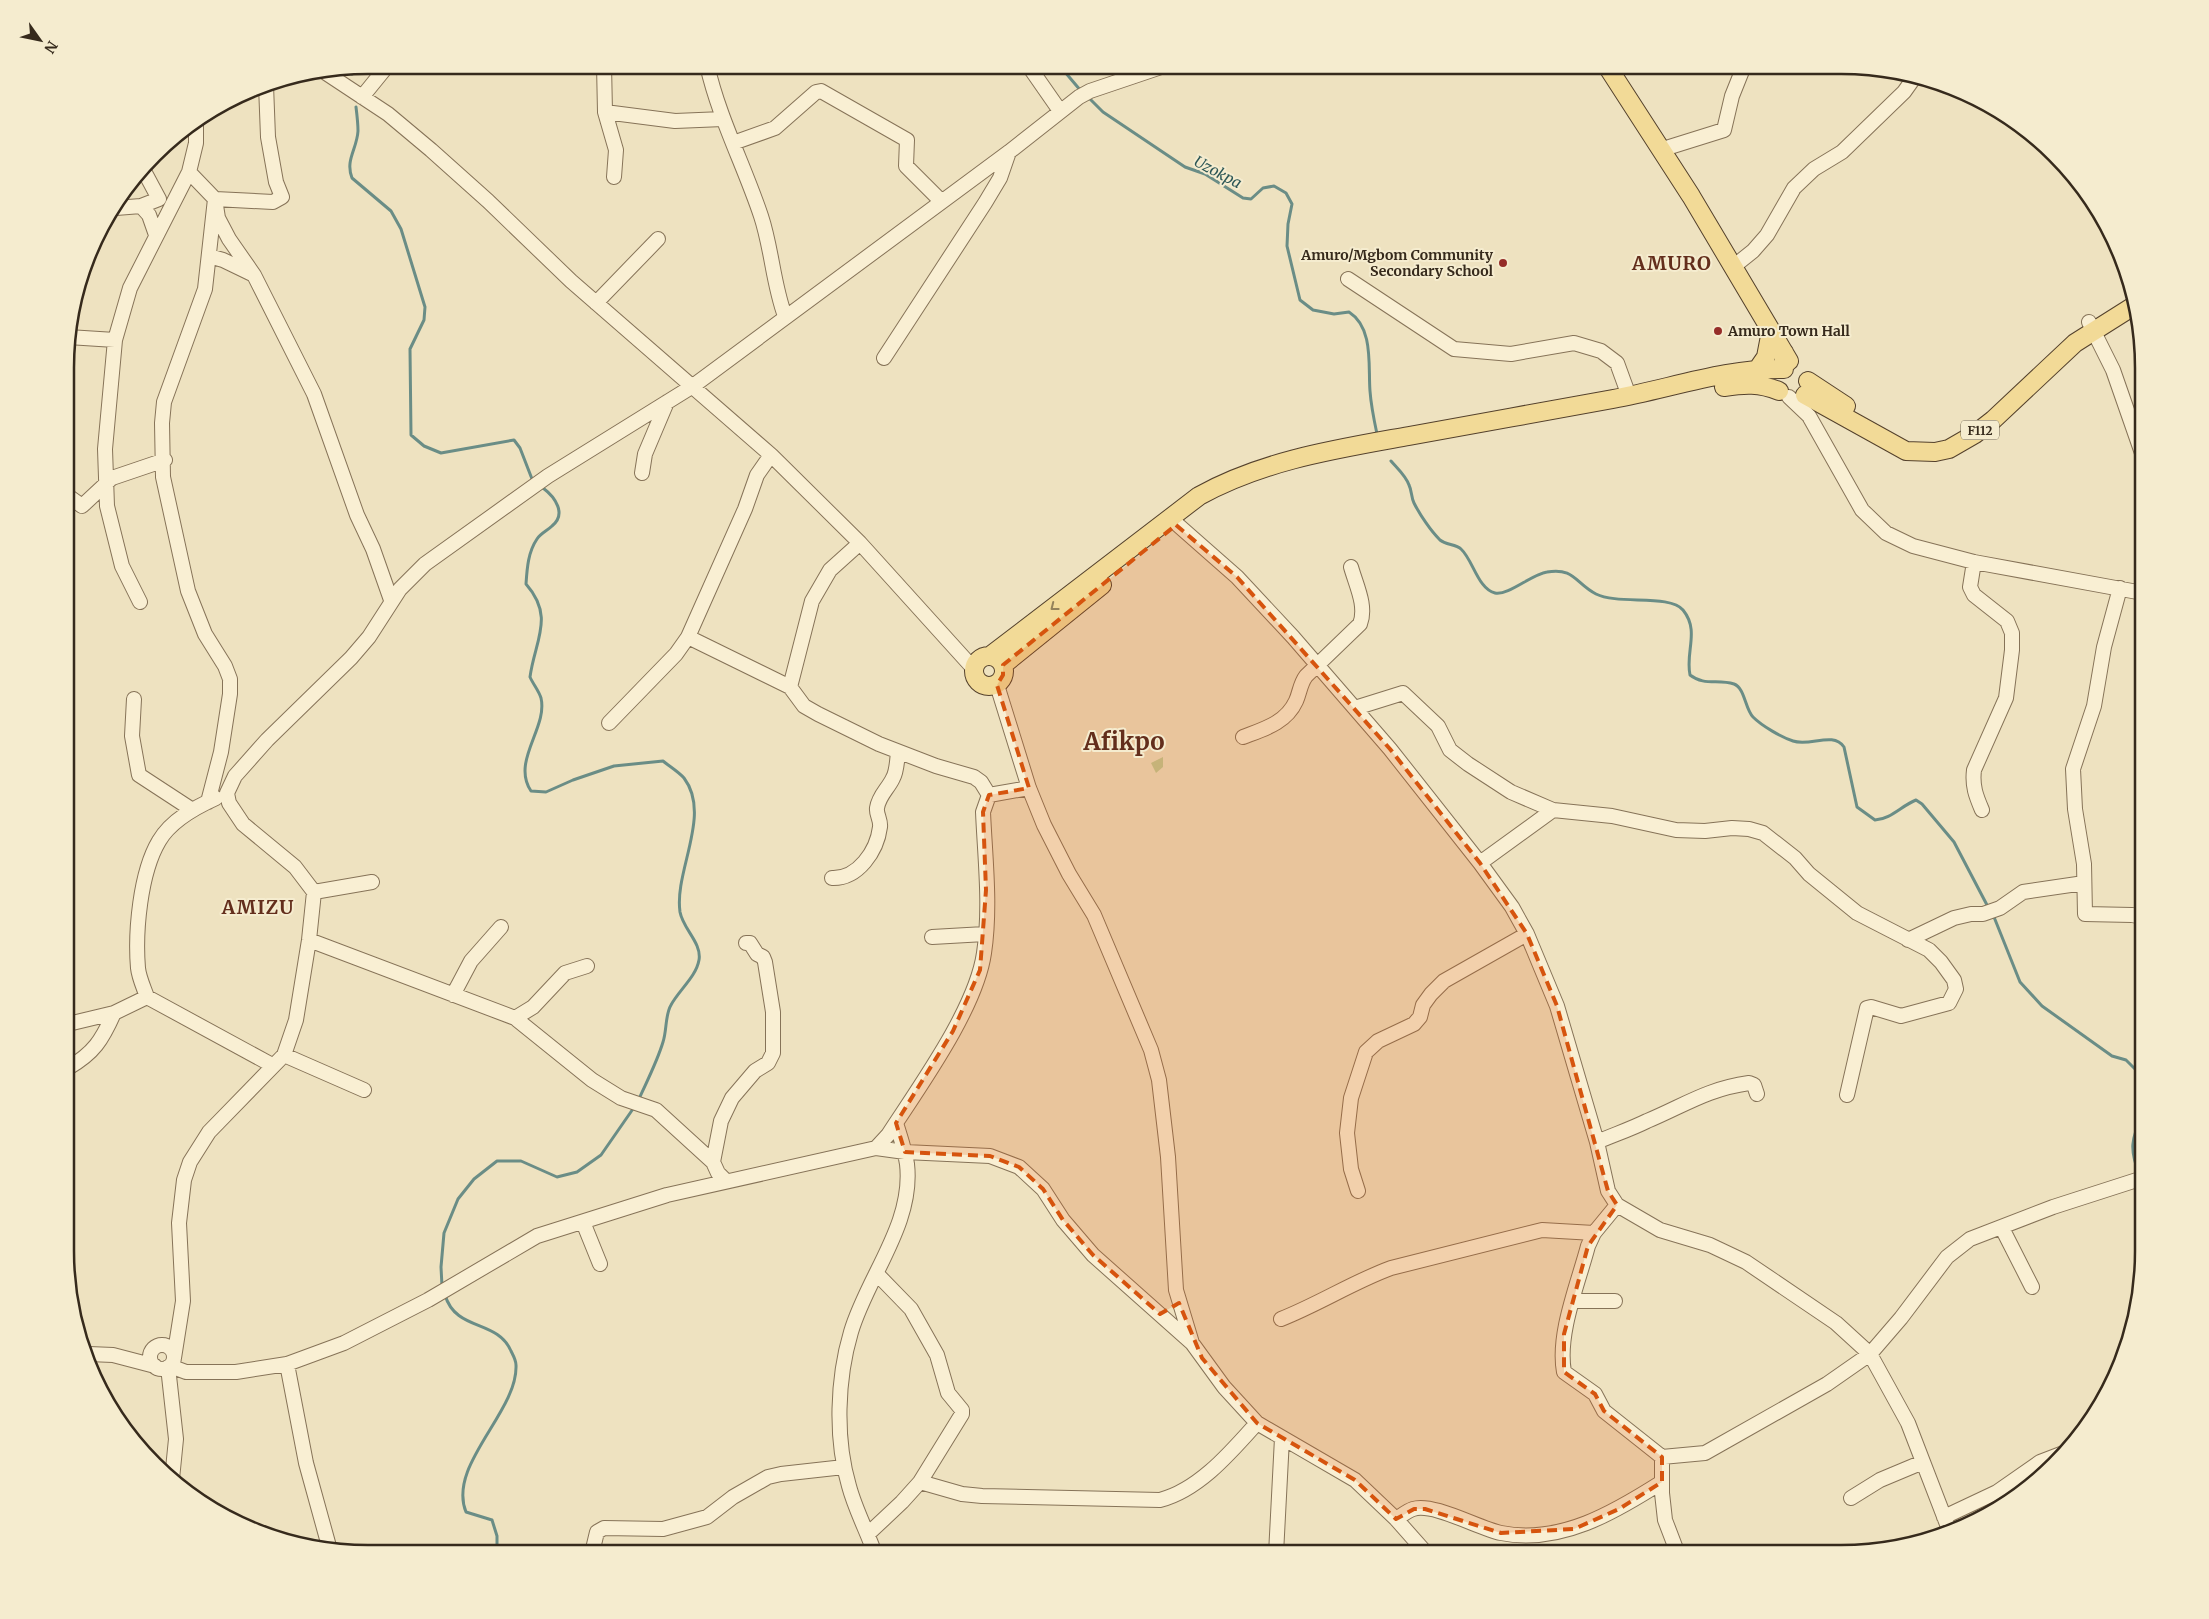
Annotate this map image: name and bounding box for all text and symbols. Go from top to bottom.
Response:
north arrow [15,15,65,65]
text: N [40,38,61,57]
water label: Uzokpa [1191,152,1245,192]
place label: Amuro/Mgbom Community Secondary School [1300,246,1494,280]
district label: AMURO [1631,251,1712,275]
marker: Amuro/Mgbom Community Secondary School [1497,257,1509,269]
place label: Amuro Town Hall [1727,322,1850,340]
marker: Amuro Town Hall [1712,325,1724,337]
road number: F112 [1961,420,1999,440]
one-way arrow [1051,602,1060,610]
district label: Afikpo [1083,726,1164,757]
district label: AMIZU [221,895,294,919]

